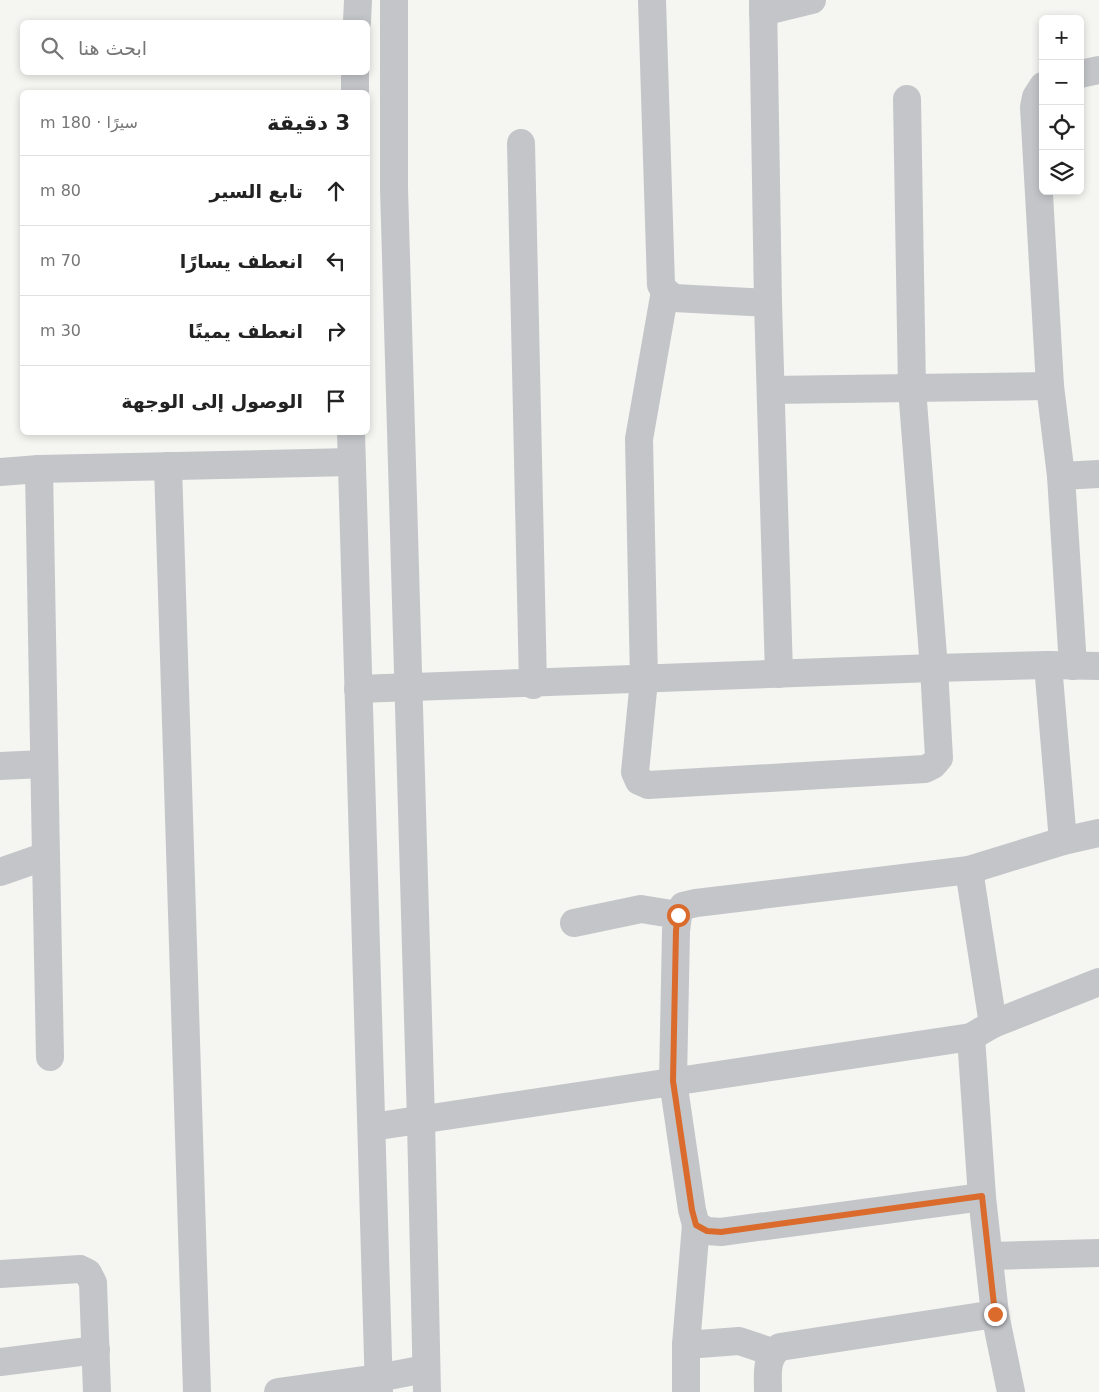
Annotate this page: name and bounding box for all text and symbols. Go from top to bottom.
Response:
map controls [1039,15,1084,195]
button: + [1039,15,1084,60]
search box [20,20,370,75]
icon: search [38,34,66,62]
text: ابحث هنا [78,37,147,59]
button: − [1039,60,1084,105]
button: locate [1039,105,1084,150]
text: 3 دقيقة [267,111,350,135]
text: سيرًا · 180 m [40,113,138,132]
button: layers [1039,150,1084,195]
icon: ahead [322,177,350,205]
text: تابع السير [209,180,303,202]
text: 80 m [40,181,81,200]
icon: left [322,247,350,275]
text: انعطف يسارًا [180,250,303,272]
text: 70 m [40,251,81,270]
icon: right [322,317,350,345]
text: انعطف يمينًا [188,320,303,342]
text: 30 m [40,321,81,340]
icon: arrive [322,387,350,415]
text: الوصول إلى الوجهة [121,390,303,412]
route start [667,904,690,927]
route end [984,1303,1007,1326]

